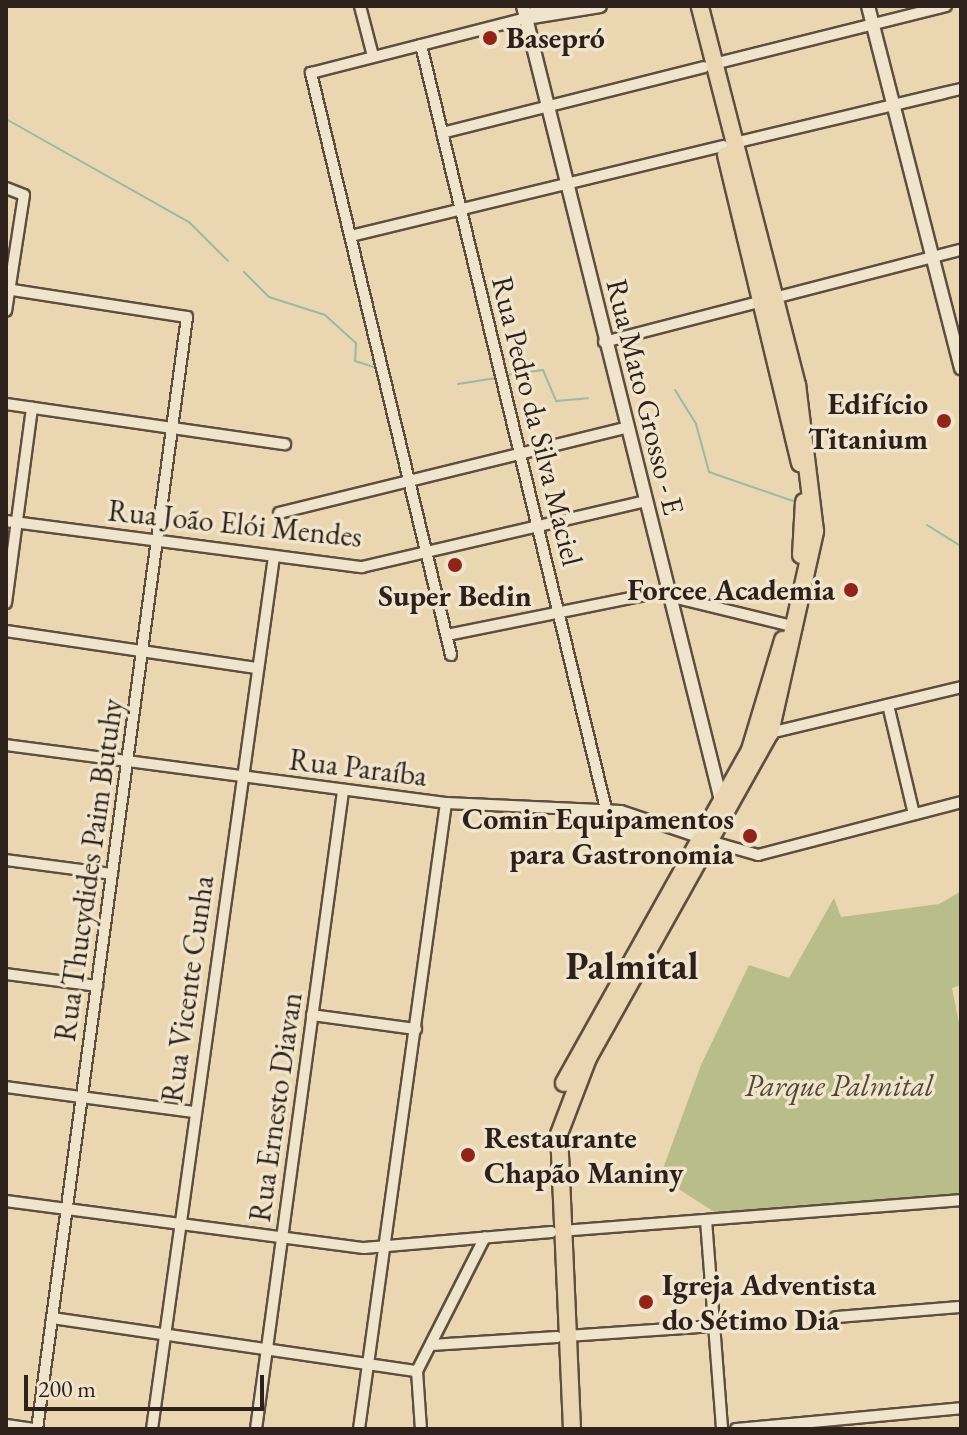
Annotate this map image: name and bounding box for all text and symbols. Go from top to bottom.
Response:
place label: Basepró [506,20,605,56]
marker: Basepró [481,29,499,47]
street label: Rua Pedro da Silva Maciel [484,273,590,569]
street label: Rua Mato Grosso - E [598,275,692,519]
place label: Edifício Titanium [808,386,928,456]
marker: Edifício Titanium [935,412,953,430]
street label: Rua João Elói Mendes [106,493,364,555]
marker: Super Bedin [446,556,464,574]
place label: Forcee Academia [627,572,835,608]
place label: Super Bedin [378,578,532,614]
marker: Forcee Academia [842,581,860,599]
street label: Rua Thucydides Paim Butuhy [47,696,131,1044]
street label: Rua Paraíba [287,742,429,794]
place label: Comin Equipamentos para Gastronomia [462,801,734,872]
marker: Comin Equipamentos para Gastronomia [741,827,759,845]
street label: Rua Vicente Cunha [154,873,222,1105]
district label: Palmital [565,943,699,989]
street label: Rua Ernesto Diavan [242,990,310,1224]
park label: Parque Palmital [745,1068,933,1104]
place label: Restaurante Chapão Maniny [484,1120,683,1190]
marker: Restaurante Chapão Maniny [459,1146,477,1164]
place label: Igreja Adventista do Sétimo Dia [662,1267,876,1338]
marker: Igreja Adventista do Sétimo Dia [637,1293,655,1311]
scale bar [28,1359,268,1409]
text: 200 m [38,1373,96,1404]

